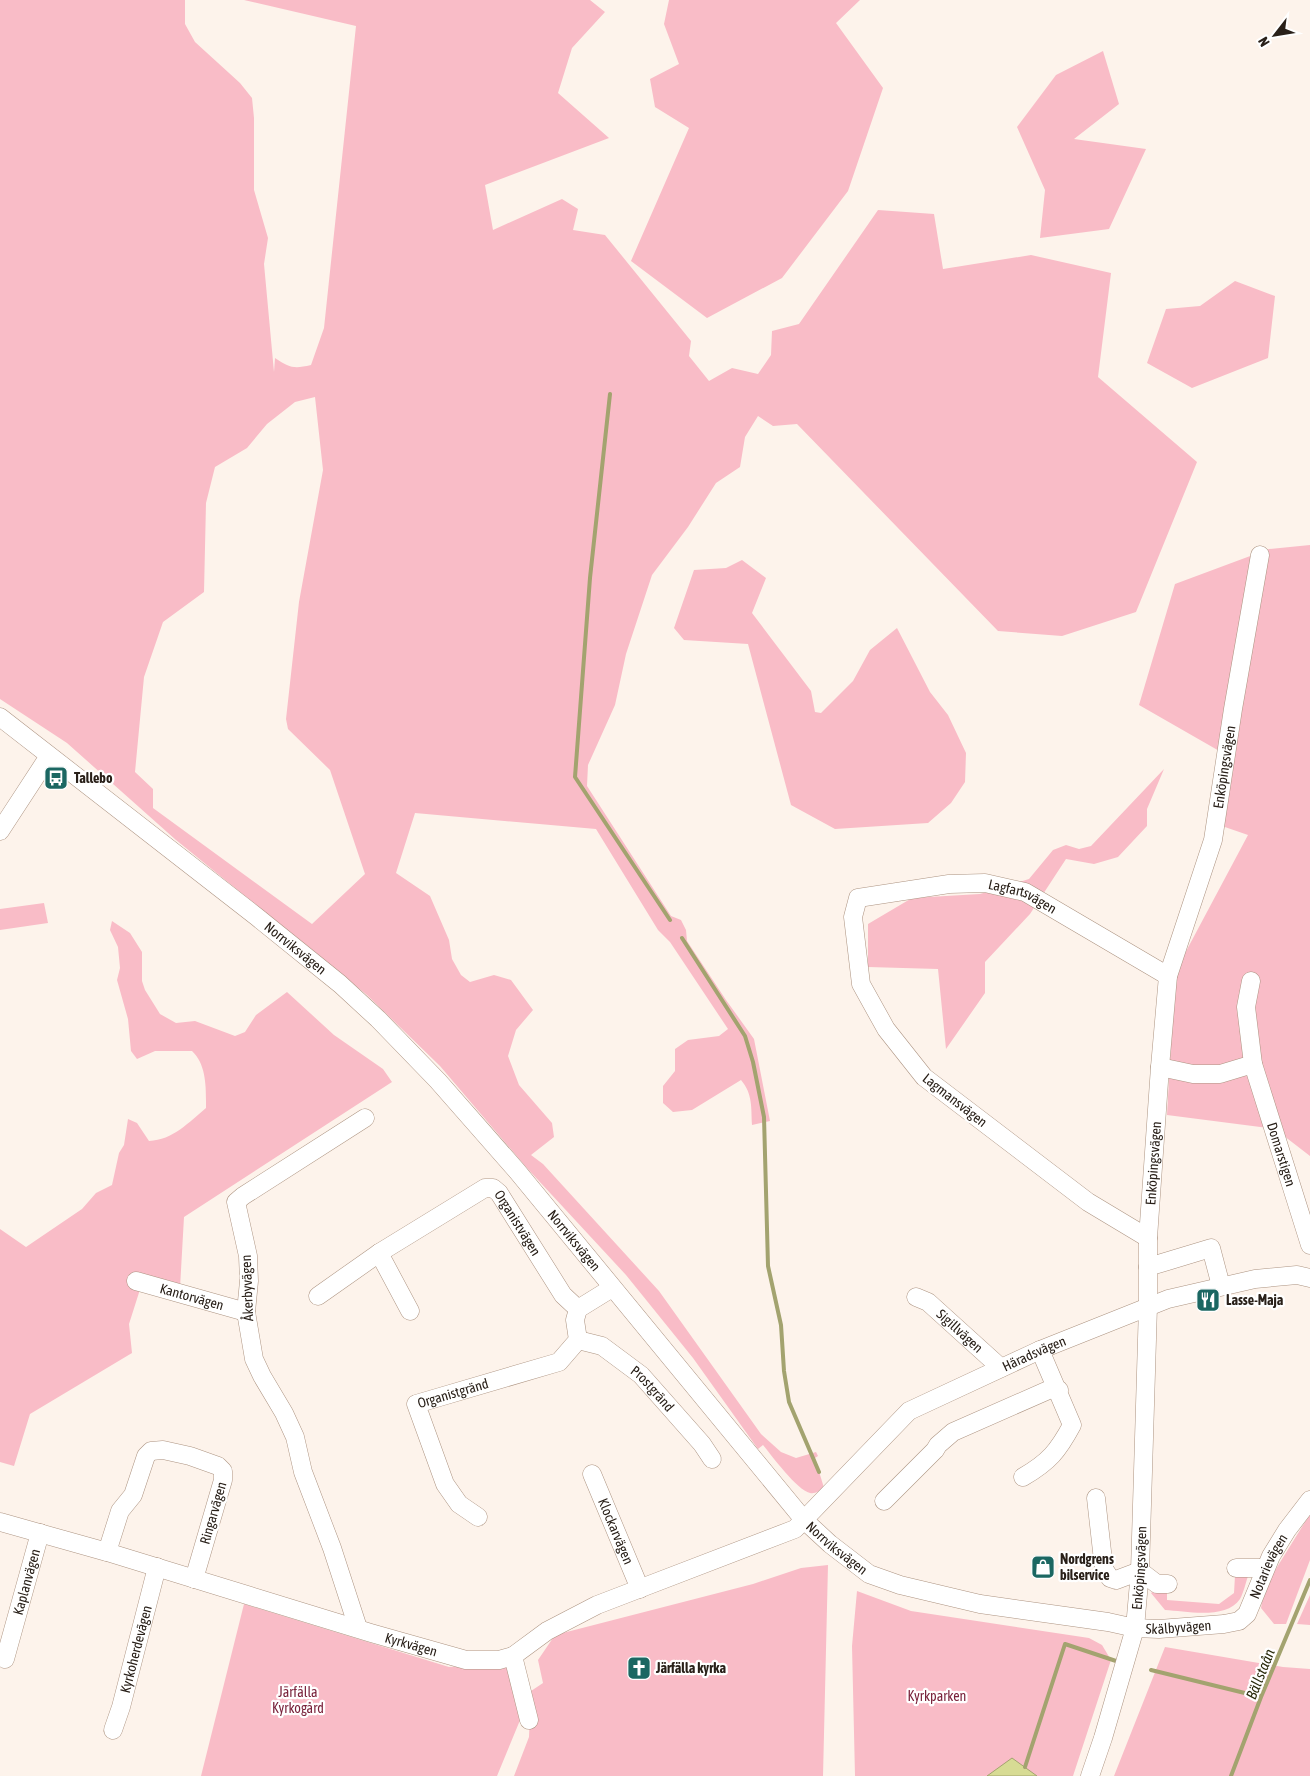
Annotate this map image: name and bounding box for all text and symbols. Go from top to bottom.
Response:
north arrow [1250,10,1300,60]
text: N [1255,34,1273,49]
street label: Enköpingsvägen [1210,724,1238,810]
bus stop icon: Tallebo [43,765,69,791]
place label: Tallebo [74,770,113,786]
street label: Lagfartsvägen [987,876,1059,917]
street label: Norrviksvägen [261,918,329,978]
street label: Lagmansvägen [920,1070,990,1130]
street label: Domarstigen [1264,1120,1299,1188]
street label: Enköpingsvägen [1142,1121,1164,1206]
street label: Organistvägen [491,1187,544,1259]
street label: Norrviksvägen [544,1207,604,1274]
street label: Åkerbyvägen [237,1254,256,1322]
street label: Kantorvägen [158,1280,226,1313]
restaurant icon: Lasse-Maja [1195,1287,1221,1313]
place label: Lasse-Maja [1226,1292,1284,1308]
street label: Sigillvägen [933,1306,986,1356]
street label: Häradsvägen [1000,1333,1068,1374]
street label: Prostgränd [628,1362,677,1415]
street label: Organistgränd [416,1375,490,1411]
street label: Ringarvägen [196,1480,230,1546]
street label: Klockarvägen [595,1496,637,1567]
street label: Norrviksvägen [803,1518,870,1578]
street label: Enköpingsvägen [1129,1526,1149,1610]
street label: Notarievägen [1246,1531,1291,1601]
street label: Kaplanvägen [10,1547,43,1617]
place label: Nordgrens bilservice [1060,1551,1114,1583]
shop icon: Nordgrens bilservice [1030,1554,1056,1580]
street label: Kyrkoherdevägen [117,1604,155,1695]
street label: Skälbyvägen [1145,1617,1212,1637]
street label: Kyrkvägen [383,1629,439,1659]
water label: Bällstaån [1242,1646,1278,1702]
church icon: Järfälla kyrka [626,1655,652,1681]
place label: Järfälla kyrka [655,1660,726,1676]
park label: Järfälla Kyrkogård [272,1684,324,1716]
park label: Kyrkparken [908,1688,966,1704]

